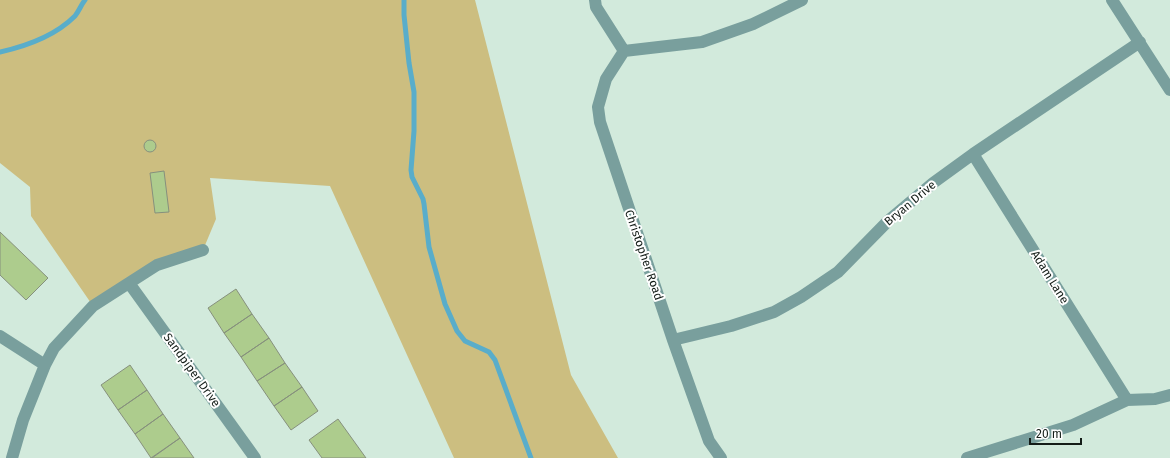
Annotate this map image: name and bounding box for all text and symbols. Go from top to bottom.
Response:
street label: Bryan Drive [882,178,938,228]
street label: Christopher Road [622,208,666,302]
street label: Adam Lane [1028,248,1072,306]
street label: Sandpiper Drive [161,331,223,409]
scale bar [1030,420,1081,446]
text: 20 m [1036,427,1062,441]

